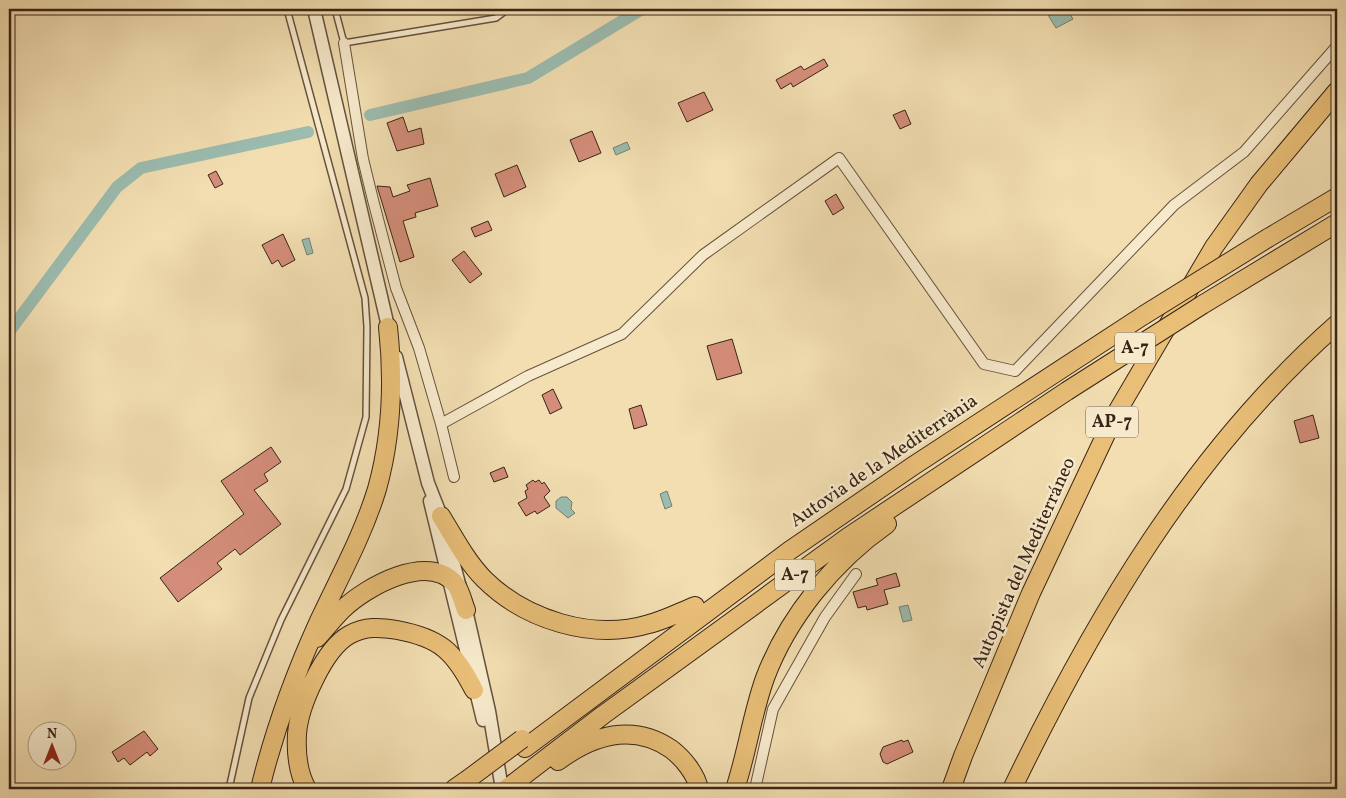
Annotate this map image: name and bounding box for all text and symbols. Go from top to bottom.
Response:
road number: A-7 [1115,332,1155,363]
street label: Autovia de la Mediterrània [785,388,983,534]
road number: AP-7 [1086,407,1138,438]
street label: Autopista del Mediterráneo [966,453,1082,673]
road number: A-7 [775,560,815,590]
north arrow [28,720,78,770]
text: N [47,725,57,744]

